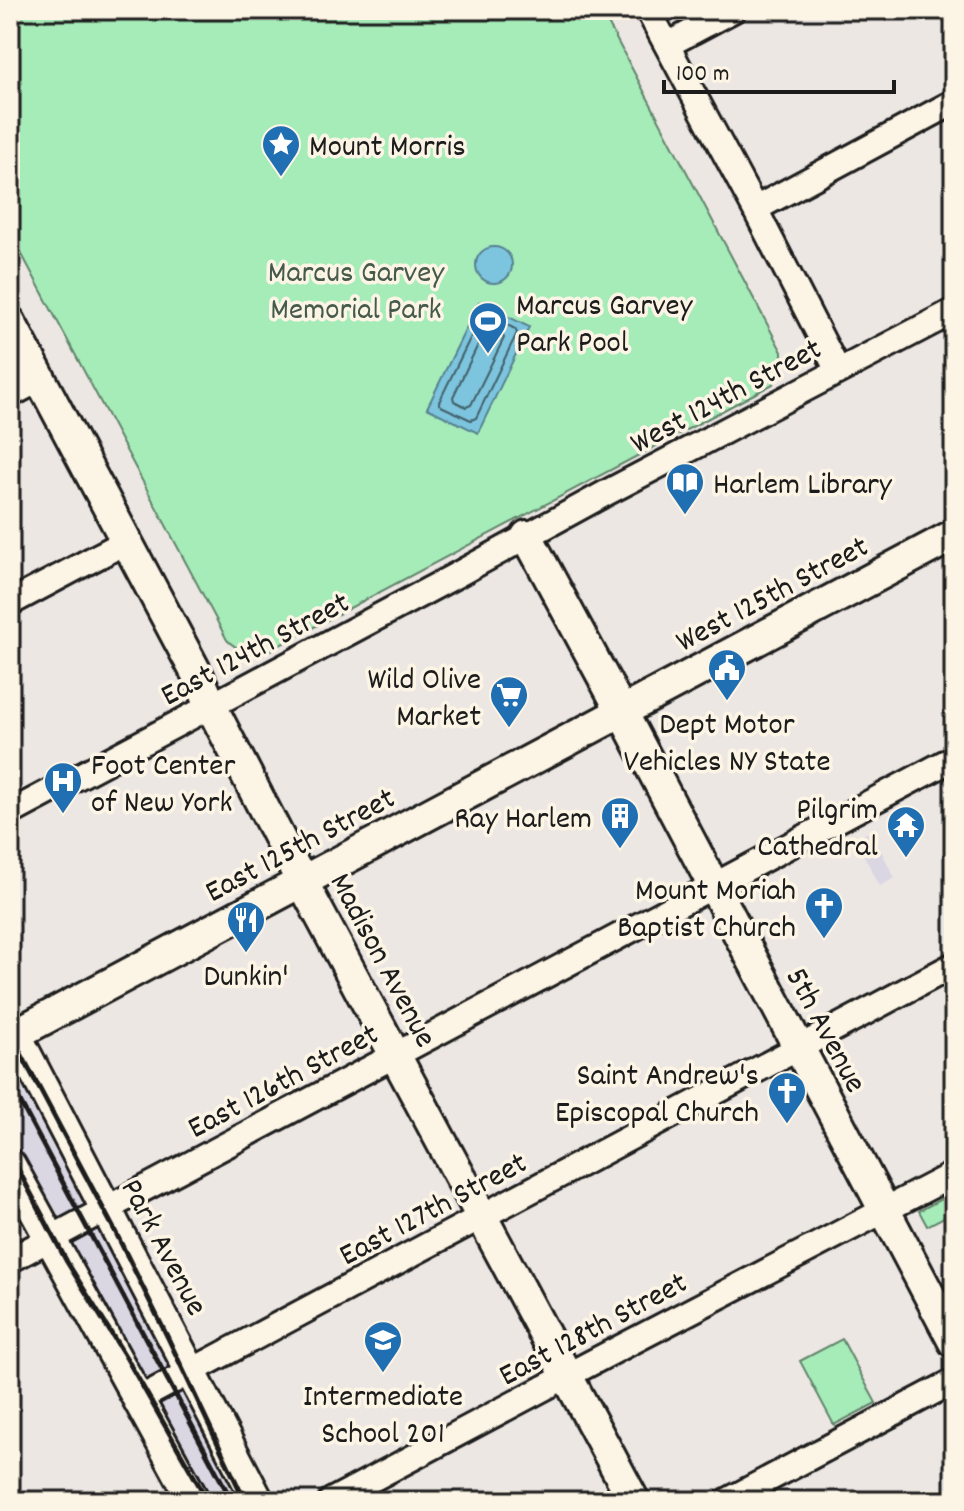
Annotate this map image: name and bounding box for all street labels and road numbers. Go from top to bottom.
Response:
street label: West 124th Street [623,329,831,468]
street label: West 125th Street [669,526,878,667]
street label: East 124th Street [154,582,359,721]
street label: East 125th Street [198,778,405,917]
street label: Madison Avenue [315,866,446,1057]
street label: 5th Avenue [771,960,876,1102]
street label: East 126th Street [181,1014,388,1153]
street label: East 127th Street [332,1142,537,1280]
street label: Park Avenue [106,1172,217,1325]
street label: East 128th Street [492,1262,697,1400]

